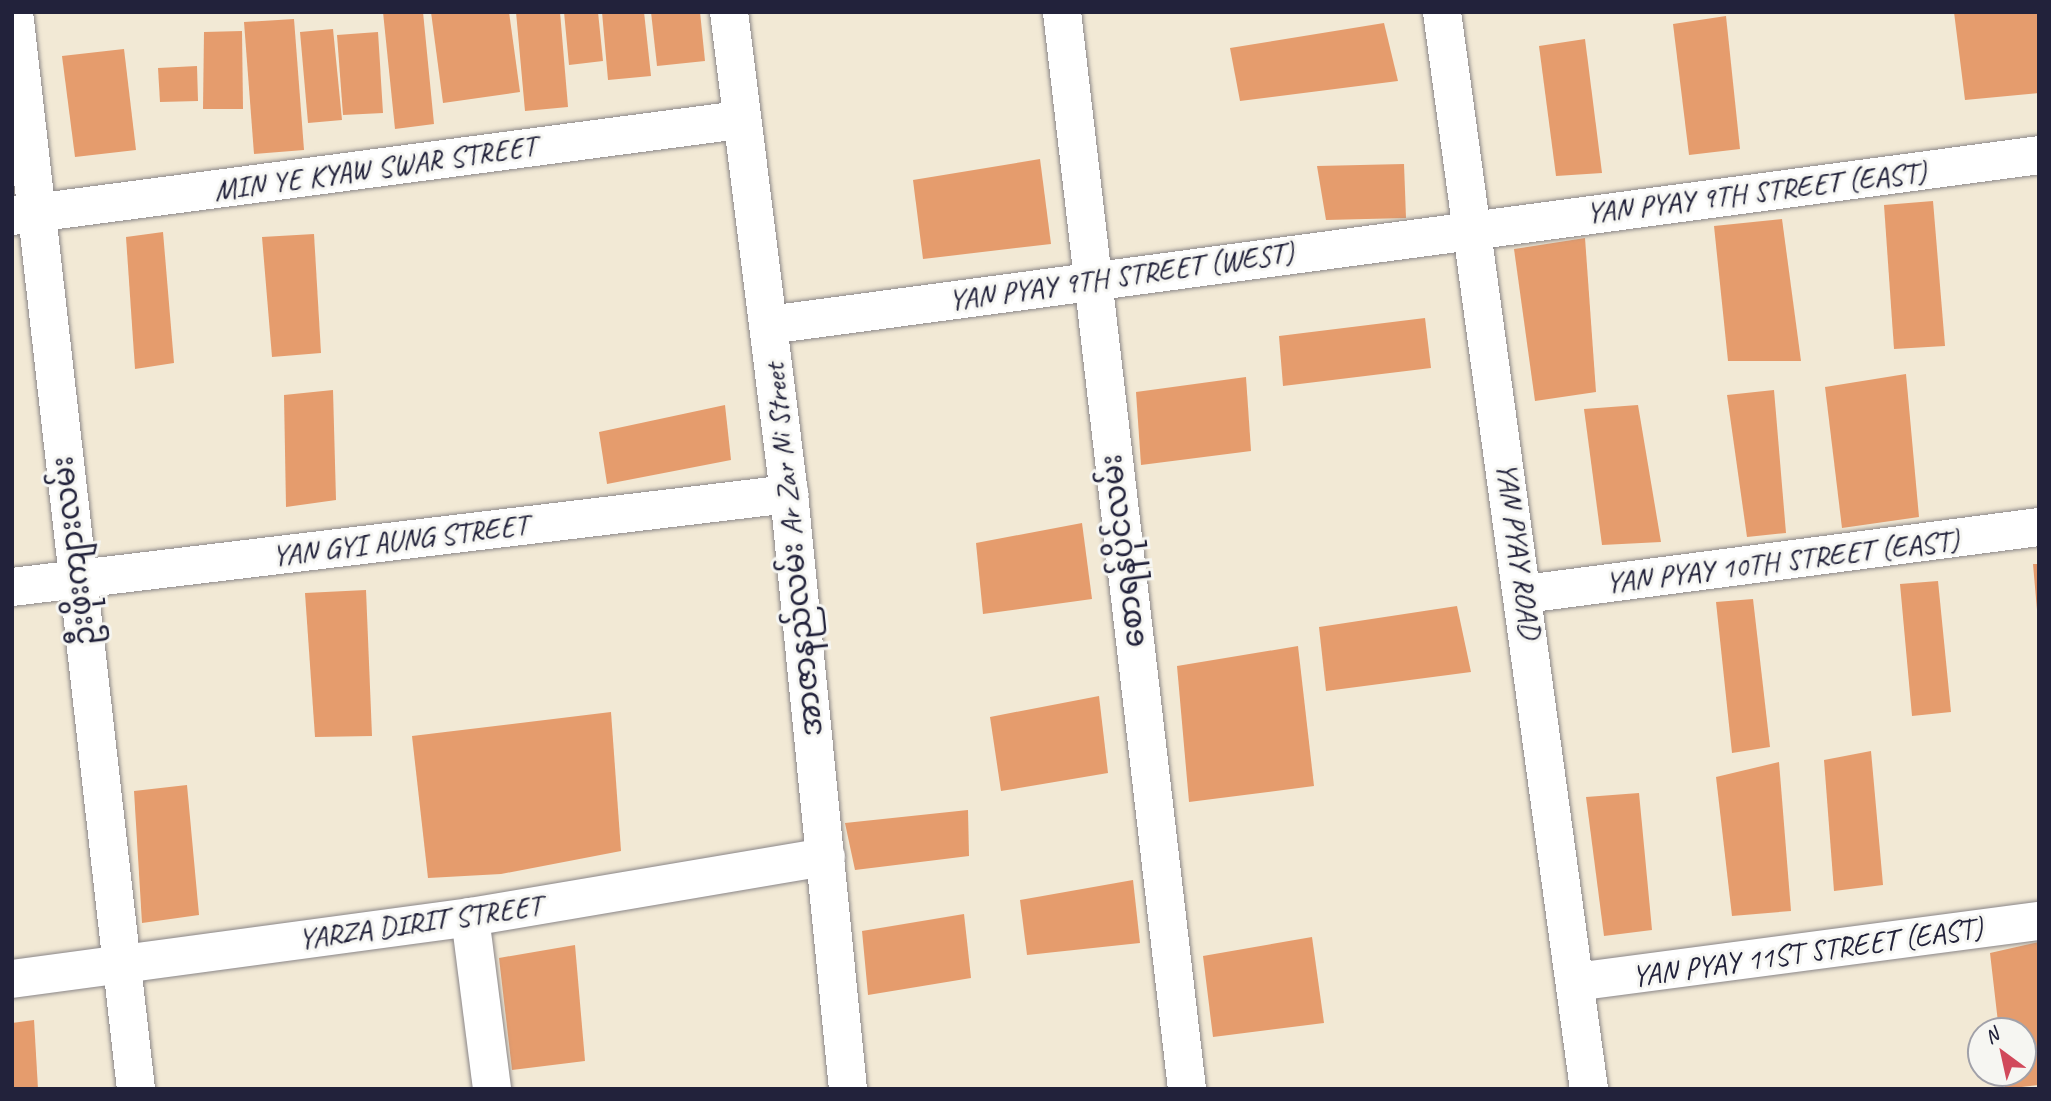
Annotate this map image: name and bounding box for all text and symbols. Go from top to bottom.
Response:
street label: MIN YE KYAW SWAR STREET [211,127,539,209]
street label: YAN PYAY 9TH STREET (EAST) [1584,153,1928,231]
street label: YAN PYAY 9TH STREET (WEST) [946,234,1296,318]
street label: အာဇာနည်လမ်း Ar Zar Ni Street [755,360,831,740]
street label: စောရန်ပိုင်လမ်း [1093,452,1153,650]
street label: ဦးဖိုးကျားလမ်း [45,454,103,648]
street label: YAN PYAY ROAD [1489,459,1549,641]
street label: YAN GYI AUNG STREET [270,506,530,574]
street label: YAN PYAY 10TH STREET (EAST) [1604,522,1960,600]
street label: YARZA DIRIT STREET [296,887,544,957]
street label: YAN PYAY 11ST STREET (EAST) [1630,910,1984,994]
north arrow [1967,1017,2037,1087]
text: N [1980,1023,2003,1049]

